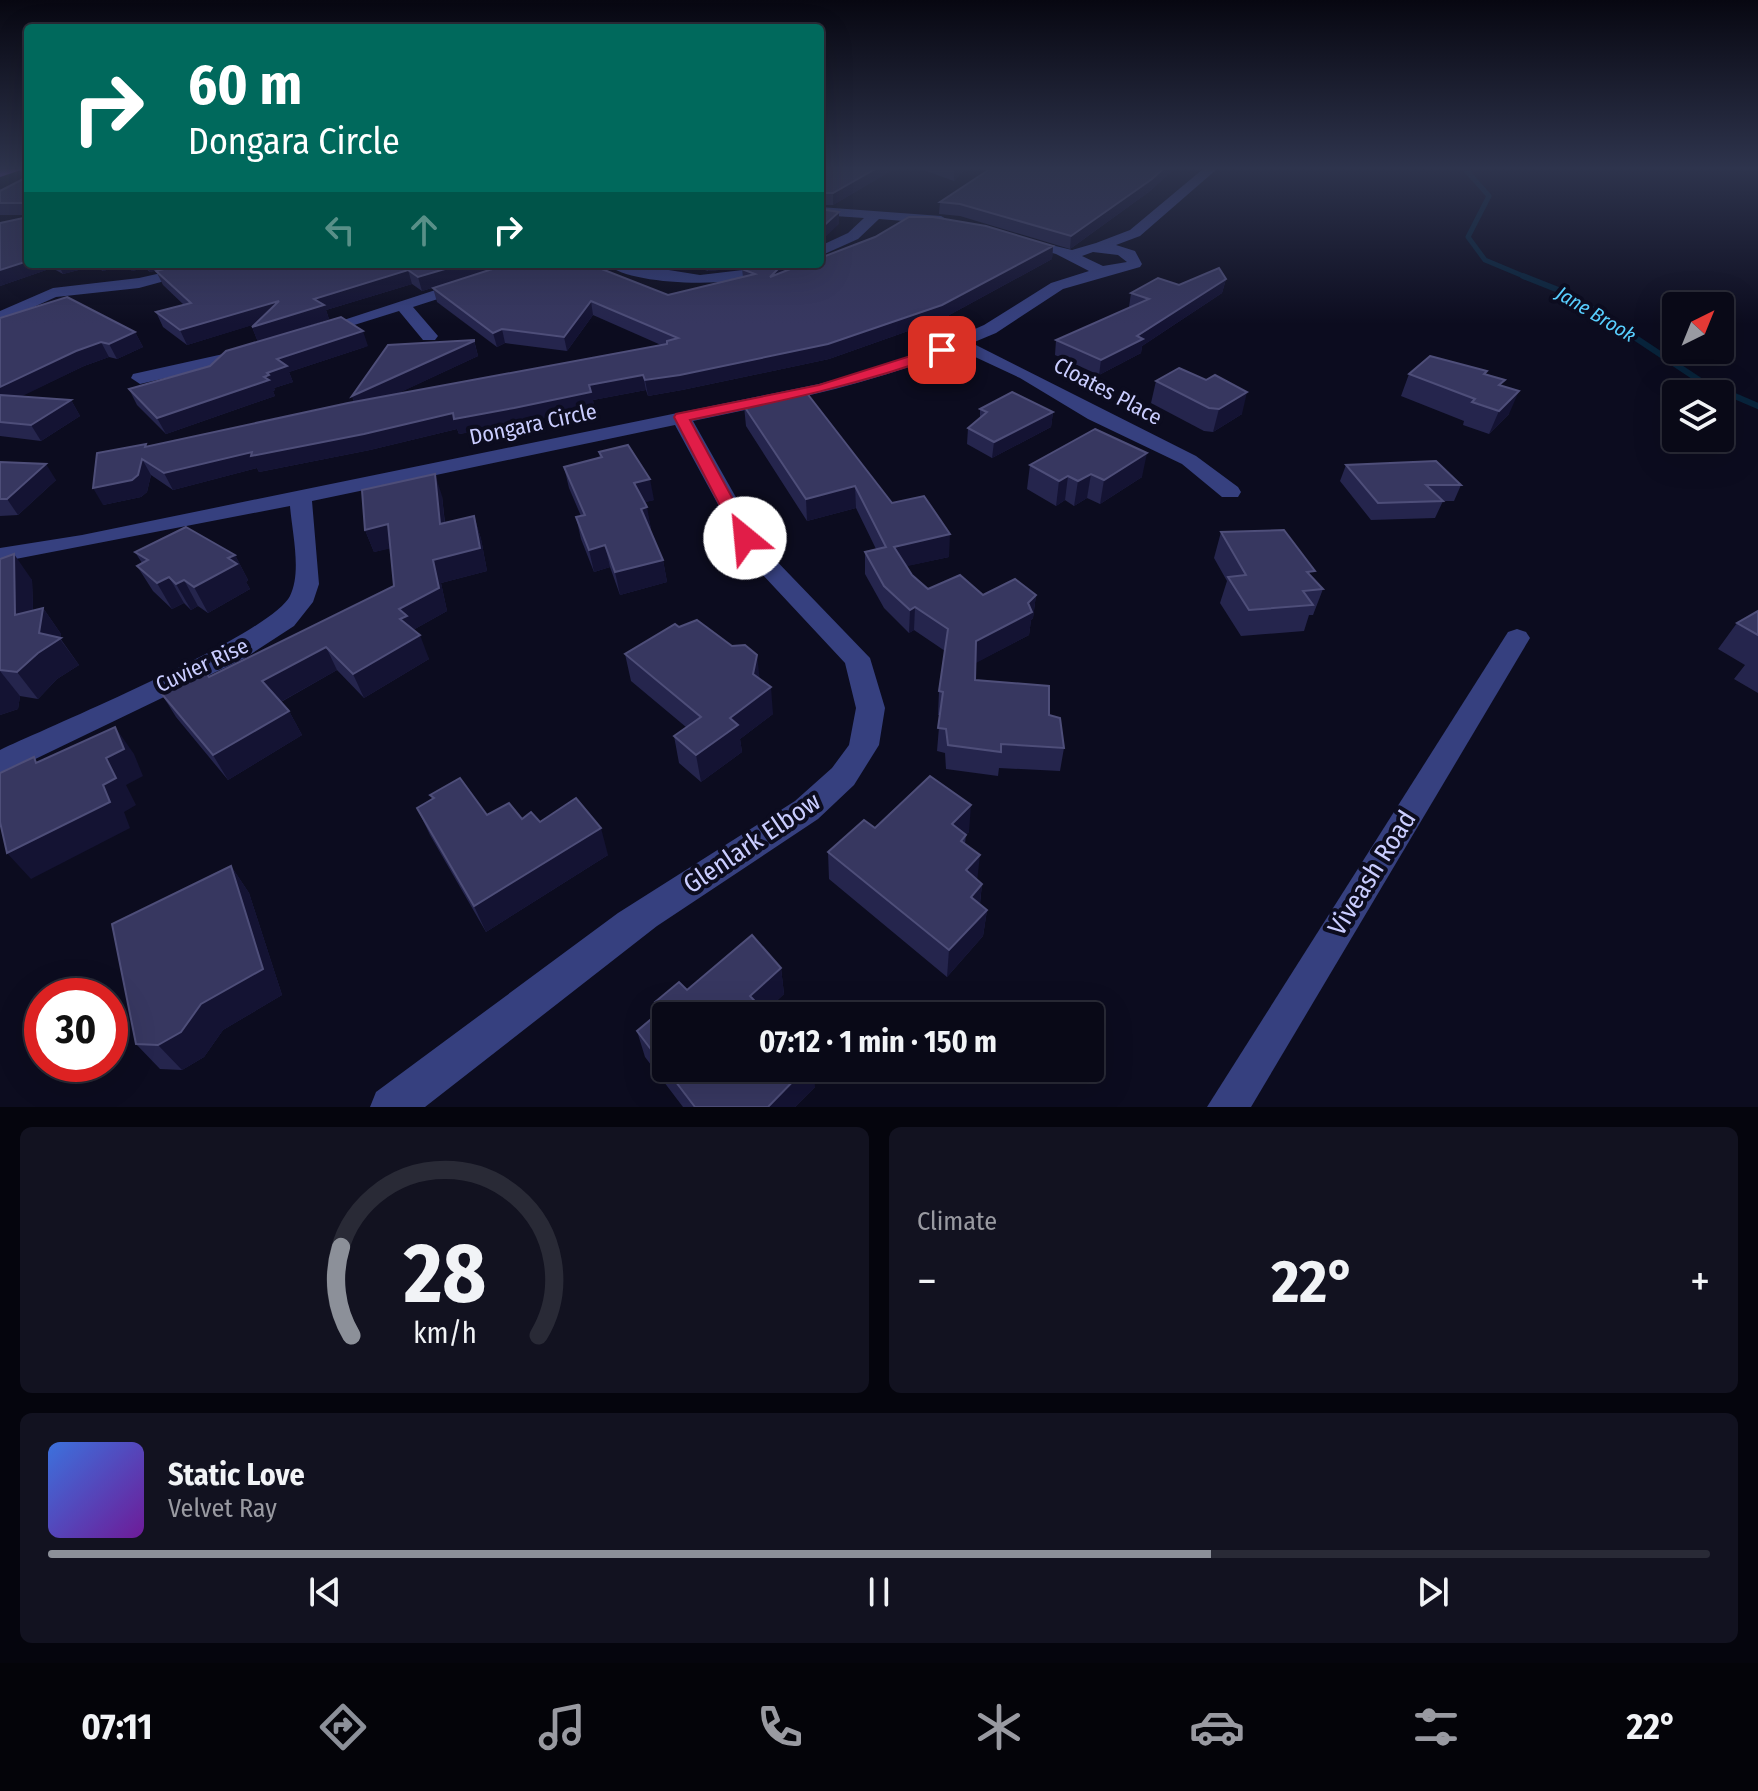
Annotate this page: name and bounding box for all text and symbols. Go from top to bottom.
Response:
text: 60 m [188,52,302,119]
icon: right [56,56,160,160]
text: Dongara Circle [188,120,400,164]
icon: left [318,208,362,252]
icon: ahead [402,208,446,252]
icon: right [486,208,530,252]
water label: Jane Brook [1551,280,1640,347]
north arrow [1662,292,1734,364]
map controls [1662,292,1734,452]
pin [908,316,976,384]
icon: arrive [920,328,964,372]
street label: Cloates Place [1049,351,1167,431]
button: layers [1662,380,1734,452]
street label: Dongara Circle [467,397,599,451]
position arrow [703,496,787,580]
street label: Cuvier Rise [151,632,253,698]
street label: Glenlark Elbow [678,786,826,900]
street label: Viveash Road [1321,805,1423,941]
speed limit sign: 30 [24,978,128,1082]
text: 07:12 · 1 min · 150 m [759,1024,997,1060]
text: Climate [917,1206,997,1237]
text: 28 [402,1224,486,1324]
text: 22° [1272,1246,1355,1318]
text: − [917,1255,937,1308]
text: + [1690,1255,1710,1308]
text: km/h [413,1316,476,1351]
text: Static Love [168,1457,305,1493]
text: Velvet Ray [168,1493,277,1524]
icon: previous [303,1570,347,1614]
icon: pause [857,1570,901,1614]
icon: next [1411,1570,1455,1614]
icon: directions [315,1699,371,1755]
icon: music [534,1699,590,1755]
icon: phone [752,1699,808,1755]
icon: climate [971,1699,1027,1755]
icon: car [1189,1699,1245,1755]
icon: filters [1408,1699,1464,1755]
text: 07:11 [81,1705,152,1749]
text: 22° [1627,1705,1677,1749]

